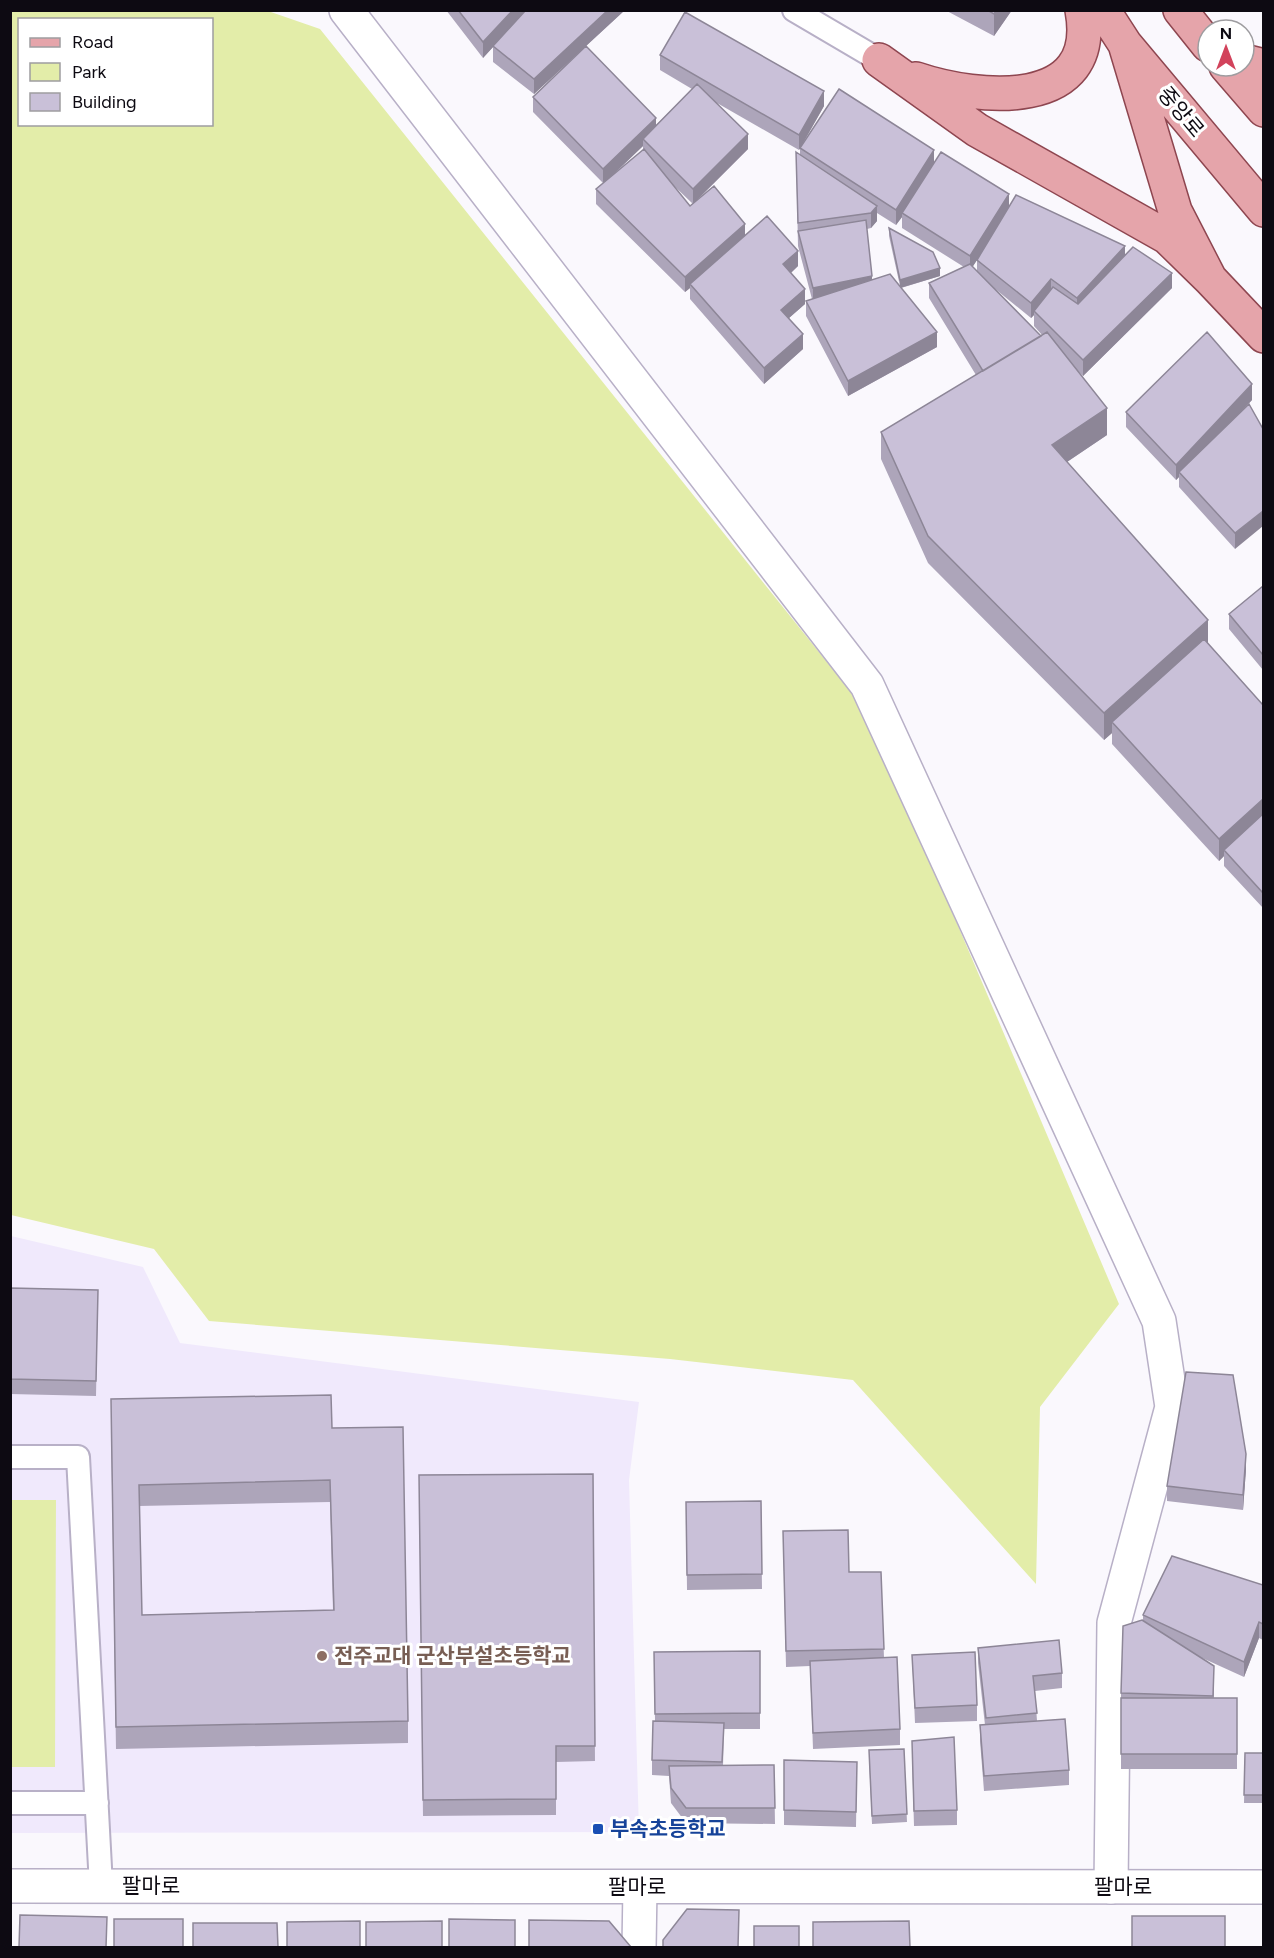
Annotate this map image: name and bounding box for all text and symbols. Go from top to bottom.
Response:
legend [18,18,213,126]
north arrow [1196,18,1256,78]
text: N [1220,24,1232,43]
text: Road [72,31,113,53]
text: Park [72,61,107,83]
street label: 중앙로 [1153,81,1210,142]
text: Building [72,91,137,113]
place label: 전주교대 군산부설초등학교 [334,1643,571,1668]
marker: 전주교대 군산부설초등학교 [315,1649,329,1663]
place label: 부속초등학교 [610,1816,726,1841]
marker: 부속초등학교 [591,1822,605,1836]
street label: 팔마로 [122,1873,180,1898]
street label: 팔마로 [608,1874,666,1899]
street label: 팔마로 [1094,1874,1152,1899]

